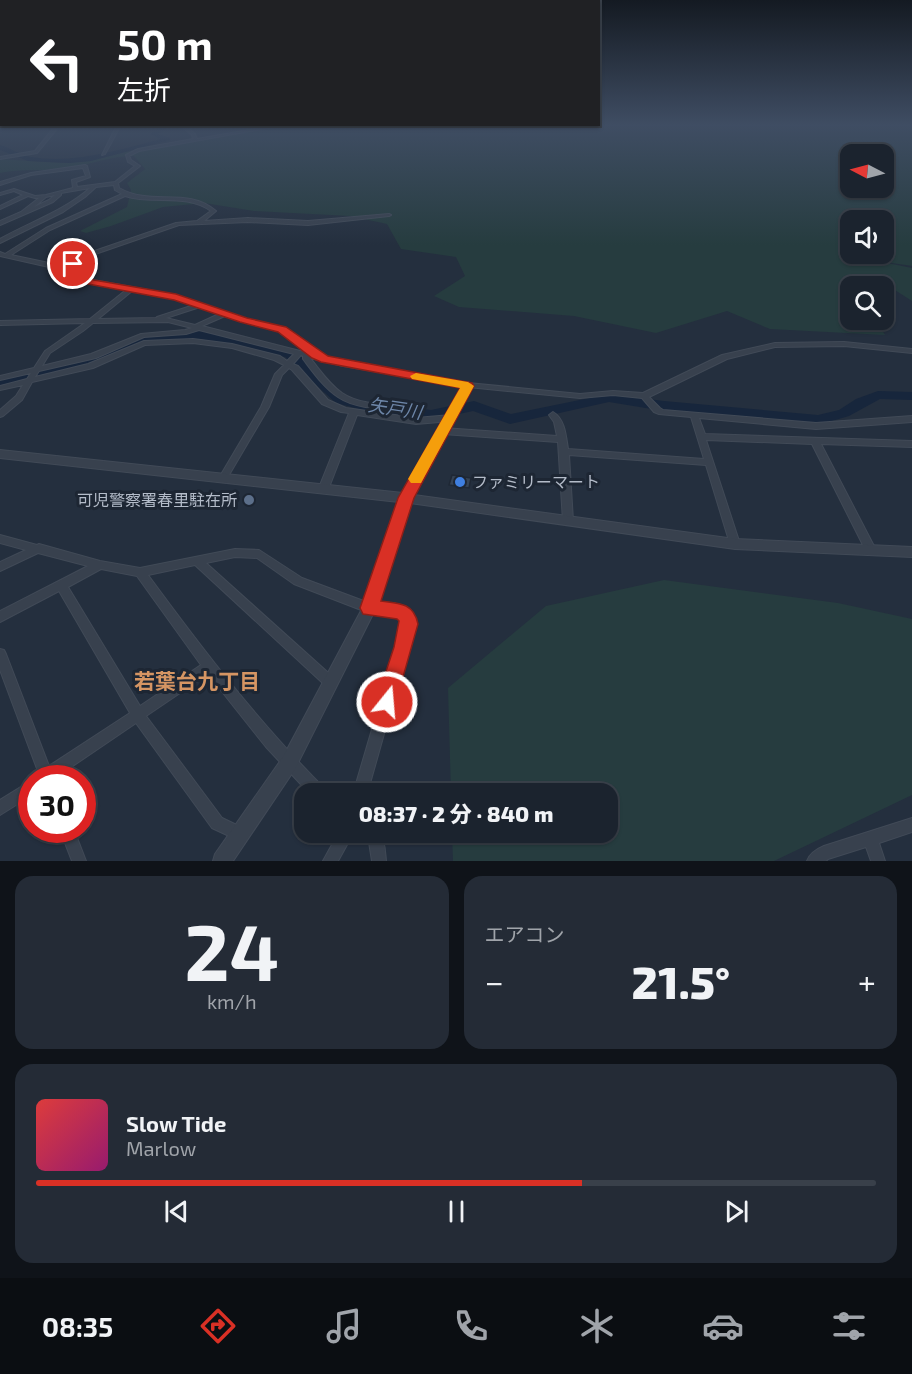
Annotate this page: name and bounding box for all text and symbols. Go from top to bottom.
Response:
text: 50 m [117,18,213,68]
icon: left [18,24,96,102]
text: 左折 [117,73,171,105]
north arrow [840,144,894,198]
map controls [840,144,894,330]
button: sound [840,210,894,264]
pin [47,238,98,289]
icon: arrive [56,247,89,280]
button: search [840,276,894,330]
water label: 矢戸川 [367,393,426,423]
place label: ファミリーマート [472,472,600,491]
marker: ファミリーマート [453,475,467,489]
place label: 可児警察署春里駐在所 [77,490,237,509]
marker: 可児警察署春里駐在所 [242,493,256,507]
district label: 若葉台九丁目 [134,668,260,693]
position arrow [355,670,419,734]
speed limit sign: 30 [18,765,96,843]
text: 08:37 · 2 分 · 840 m [359,800,553,826]
text: 24 [184,903,279,997]
text: エアコン [485,922,565,946]
text: 21.5° [632,954,730,1008]
text: − [485,961,504,1001]
text: + [858,961,876,1001]
text: km/h [207,989,257,1013]
text: Slow Tide [126,1110,226,1136]
text: Marlow [126,1136,196,1160]
icon: previous [160,1195,193,1228]
icon: pause [440,1195,473,1228]
icon: next [720,1195,753,1228]
icon: directions [197,1305,239,1347]
icon: music [323,1305,365,1347]
icon: phone [450,1305,492,1347]
icon: climate [576,1305,618,1347]
icon: car [702,1305,744,1347]
icon: filters [828,1305,870,1347]
text: 08:35 [42,1310,113,1342]

